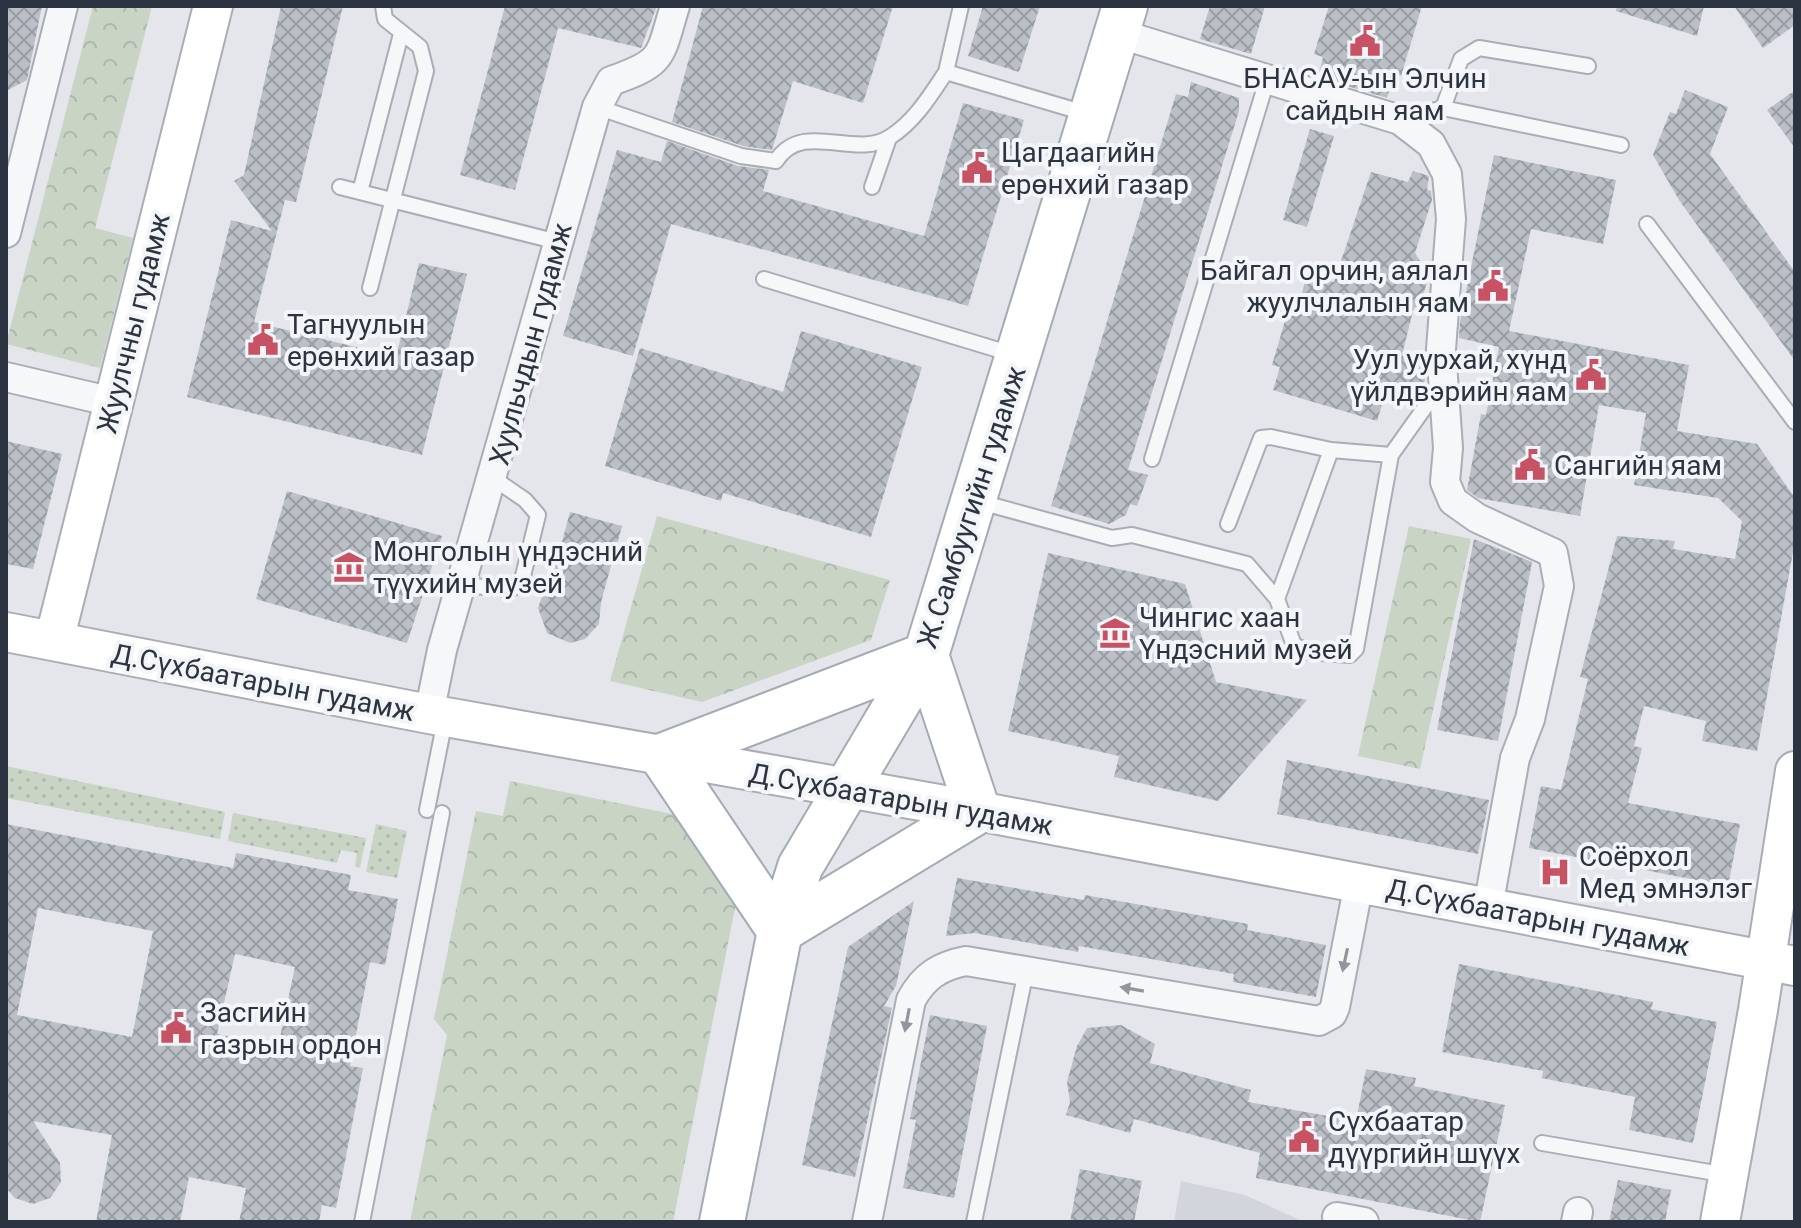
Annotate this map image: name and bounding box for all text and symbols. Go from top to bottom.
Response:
public building icon: БНАСАУ-ын Элчин сайдын яам [1348,24,1382,58]
place label: БНАСАУ-ын Элчин сайдын яам [1243,62,1487,127]
place label: Цагдаагийн ерөнхий газар [1001,136,1189,201]
public building icon: Цагдаагийн ерөнхий газар [960,151,994,185]
street label: Жуулчны гудамж [90,209,177,437]
street label: Хуульчдын гудамж [482,219,579,469]
place label: Байгал орчин, аялал жуулчлалын яам [1200,254,1469,319]
public building icon: Байгал орчин, аялал жуулчлалын яам [1476,269,1510,303]
place label: Тагнуулын ерөнхий газар [287,308,475,373]
public building icon: Тагнуулын ерөнхий газар [246,323,280,357]
place label: Уул уурхай, хүнд үйлдвэрийн яам [1350,343,1567,408]
public building icon: Уул уурхай, хүнд үйлдвэрийн яам [1574,358,1608,392]
street label: Ж.Самбуугийн гудамж [910,361,1033,652]
public building icon: Сангийн яам [1513,448,1547,482]
place label: Сангийн яам [1554,449,1722,482]
place label: Монголын үндэсний түүхийн музей [373,535,643,600]
museum icon: Монголын үндэсний түүхийн музей [332,550,366,584]
place label: Чингис хаан Үндэсний музей [1139,601,1353,666]
museum icon: Чингис хаан Үндэсний музей [1098,616,1132,650]
street label: Д.Сүхбаатарын гудамж [109,637,418,728]
street label: Д.Сүхбаатарын гудамж [746,757,1056,843]
place label: Соёрхол Мед эмнэлэг [1579,840,1752,905]
hospital icon: Соёрхол Мед эмнэлэг [1538,855,1572,889]
street label: Д.Сүхбаатарын гудамж [1384,872,1693,963]
one-way arrow [1338,947,1351,972]
one-way arrow [1119,983,1144,995]
place label: Засгийн газрын ордон [200,996,382,1061]
one-way arrow [901,1008,913,1033]
public building icon: Засгийн газрын ордон [159,1011,193,1045]
place label: Сүхбаатар дүүргийн шүүх [1328,1105,1521,1170]
public building icon: Сүхбаатар дүүргийн шүүх [1287,1120,1321,1154]

